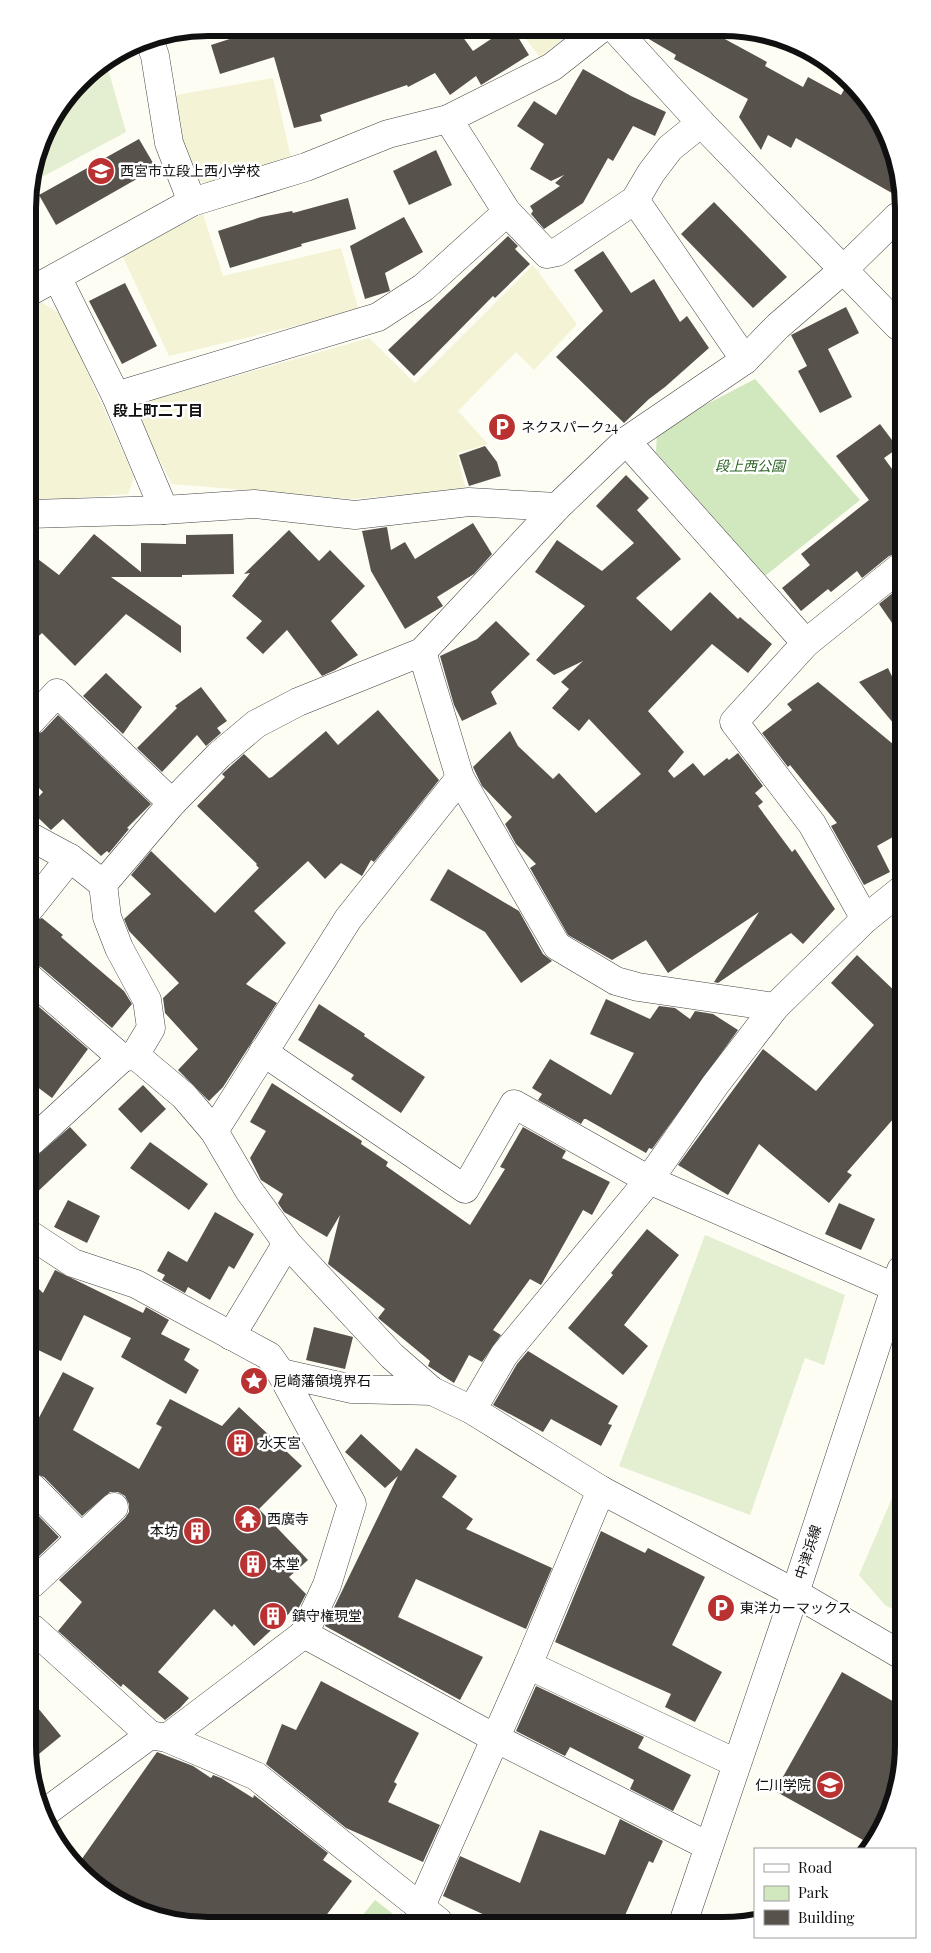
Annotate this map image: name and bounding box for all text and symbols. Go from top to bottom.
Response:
school or university icon: 西宮市立段上西小学校 [86,156,116,186]
place label: 西宮市立段上西小学校 [120,161,260,180]
district label: 段上町二丁目 [113,400,203,420]
parking icon: ネクスパーク24 [487,412,517,442]
place label: ネクスパーク24 [521,417,618,436]
park label: 段上西公園 [715,456,787,475]
place icon: 尼崎藩領境界石 [239,1366,269,1396]
place label: 尼崎藩領境界石 [273,1371,371,1390]
building icon: 水天宮 [225,1428,255,1458]
place label: 水天宮 [259,1433,301,1452]
temple icon: 西廣寺 [233,1504,263,1534]
place label: 西廣寺 [267,1509,309,1528]
building icon: 本坊 [182,1516,212,1546]
place label: 本坊 [150,1521,178,1540]
street label: 中津浜線 [790,1522,825,1581]
building icon: 本堂 [238,1549,268,1579]
place label: 本堂 [272,1554,300,1573]
parking icon: 東洋カーマックス [706,1593,736,1623]
place label: 東洋カーマックス [740,1598,852,1617]
building icon: 鎮守権現堂 [258,1601,288,1631]
place label: 鎮守権現堂 [292,1606,362,1625]
school or university icon: 仁川学院 [815,1770,845,1800]
place label: 仁川学院 [755,1775,811,1794]
legend [754,1848,916,1938]
text: Road [798,1857,832,1877]
text: Park [798,1882,830,1902]
text: Building [798,1907,855,1927]

